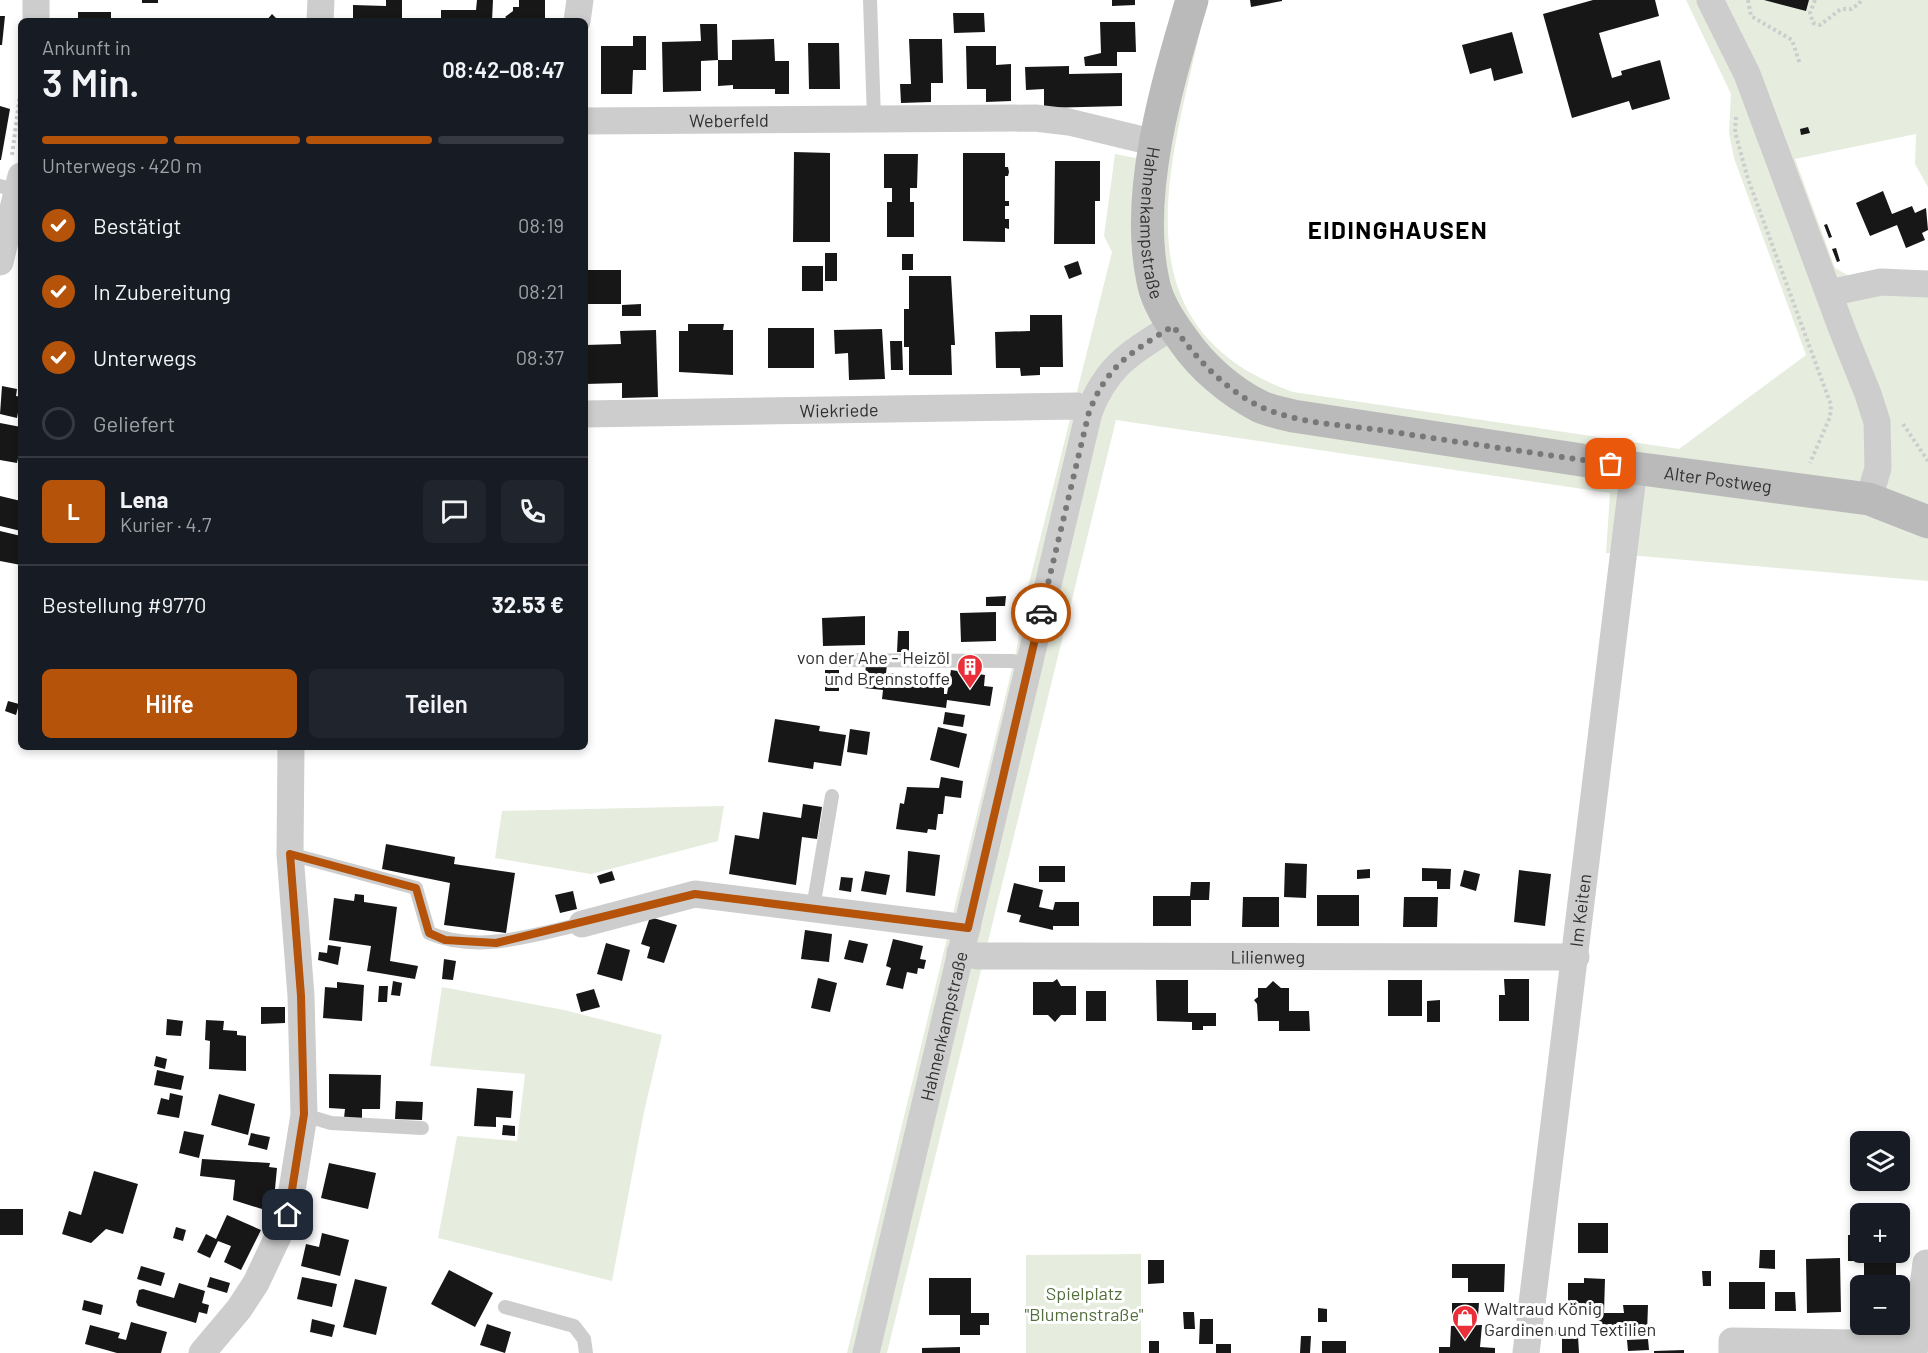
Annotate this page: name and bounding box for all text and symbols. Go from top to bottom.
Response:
text: Ankunft in [42,35,131,59]
text: 08:42–08:47 [442,56,564,82]
text: 3 Min. [42,58,140,105]
street label: Weberfeld [689,109,769,131]
street label: Hahnenkampstraße [1136,145,1168,302]
text: Unterwegs · 420 m [42,153,202,177]
icon: check [42,209,75,242]
text: Bestätigt [93,212,182,238]
text: 08:19 [518,213,564,237]
district label: EIDINGHAUSEN [1308,215,1488,244]
icon: check [42,275,75,308]
text: In Zubereitung [93,278,231,304]
text: 08:21 [518,279,564,303]
icon: check [42,341,75,374]
text: Unterwegs [93,344,197,370]
text: 08:37 [516,345,564,369]
street label: Wiekriede [799,398,879,422]
text: Geliefert [93,410,175,436]
pin [1585,438,1636,489]
icon: bag [1594,447,1627,480]
street label: Alter Postweg [1663,461,1773,497]
button: chat [423,480,486,543]
button: phone [501,480,564,543]
text: Lena [120,486,168,512]
text: L [67,498,80,524]
text: Kurier · 4.7 [120,512,212,536]
courier [1011,583,1071,643]
text: Bestellung #9770 [42,591,206,617]
text: 32.53 € [492,591,564,617]
icon: car [1025,597,1058,630]
place label: von der Ahe - Heizöl und Brennstoffe [797,646,950,689]
building icon: von der Ahe - Heizöl und Brennstoffe [955,652,985,690]
button: Hilfe [42,669,297,738]
button: Teilen [309,669,564,738]
street label: Im Keiten [1565,872,1595,948]
street label: Lilienweg [1230,945,1305,968]
street label: Hahnenkampstraße [915,949,972,1103]
map controls [1850,1131,1910,1335]
button: layers [1850,1131,1910,1191]
pin [262,1189,313,1240]
icon: home [271,1198,304,1231]
button: + [1850,1203,1910,1263]
button: − [1850,1275,1910,1335]
park label: Spielplatz "Blumenstraße" [1025,1282,1144,1325]
place label: Waltraud König Gardinen und Textilien [1484,1297,1656,1340]
shop icon: Waltraud König Gardinen und Textilien [1450,1303,1480,1341]

